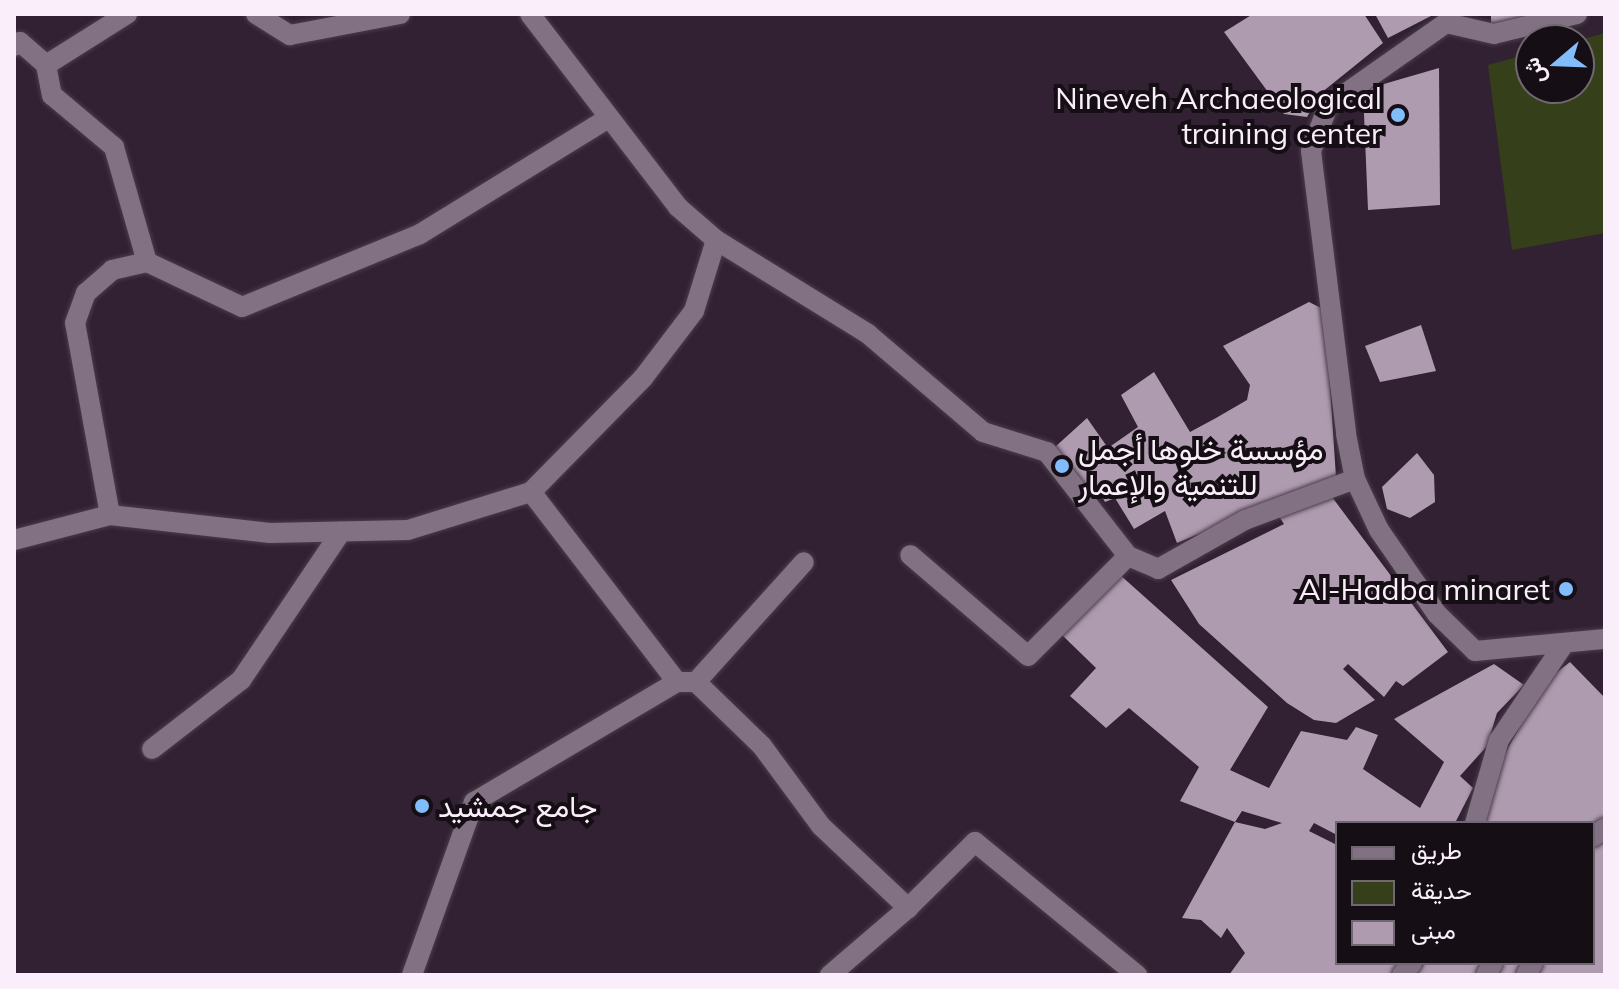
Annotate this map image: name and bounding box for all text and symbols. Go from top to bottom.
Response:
north arrow [1515,24,1595,104]
text: ش [1517,54,1552,88]
place label: Nineveh Archaeological training center [1055,80,1382,150]
marker: Nineveh Archaeological training center [1389,106,1407,124]
place label: مؤسسة خلوها أجمل للتنمية والإعمار [1078,431,1324,502]
marker: مؤسسة خلوها أجمل للتنمية والإعمار [1053,457,1071,475]
place label: Al-Hadba minaret [1299,571,1550,607]
marker: Al-Hadba minaret [1557,580,1575,598]
place label: جامع جمشيد [438,788,597,824]
marker: جامع جمشيد [413,797,431,815]
legend [1335,821,1595,965]
text: طريق [1411,835,1462,865]
text: حديقة [1411,875,1472,905]
text: مبنى [1411,915,1456,945]

